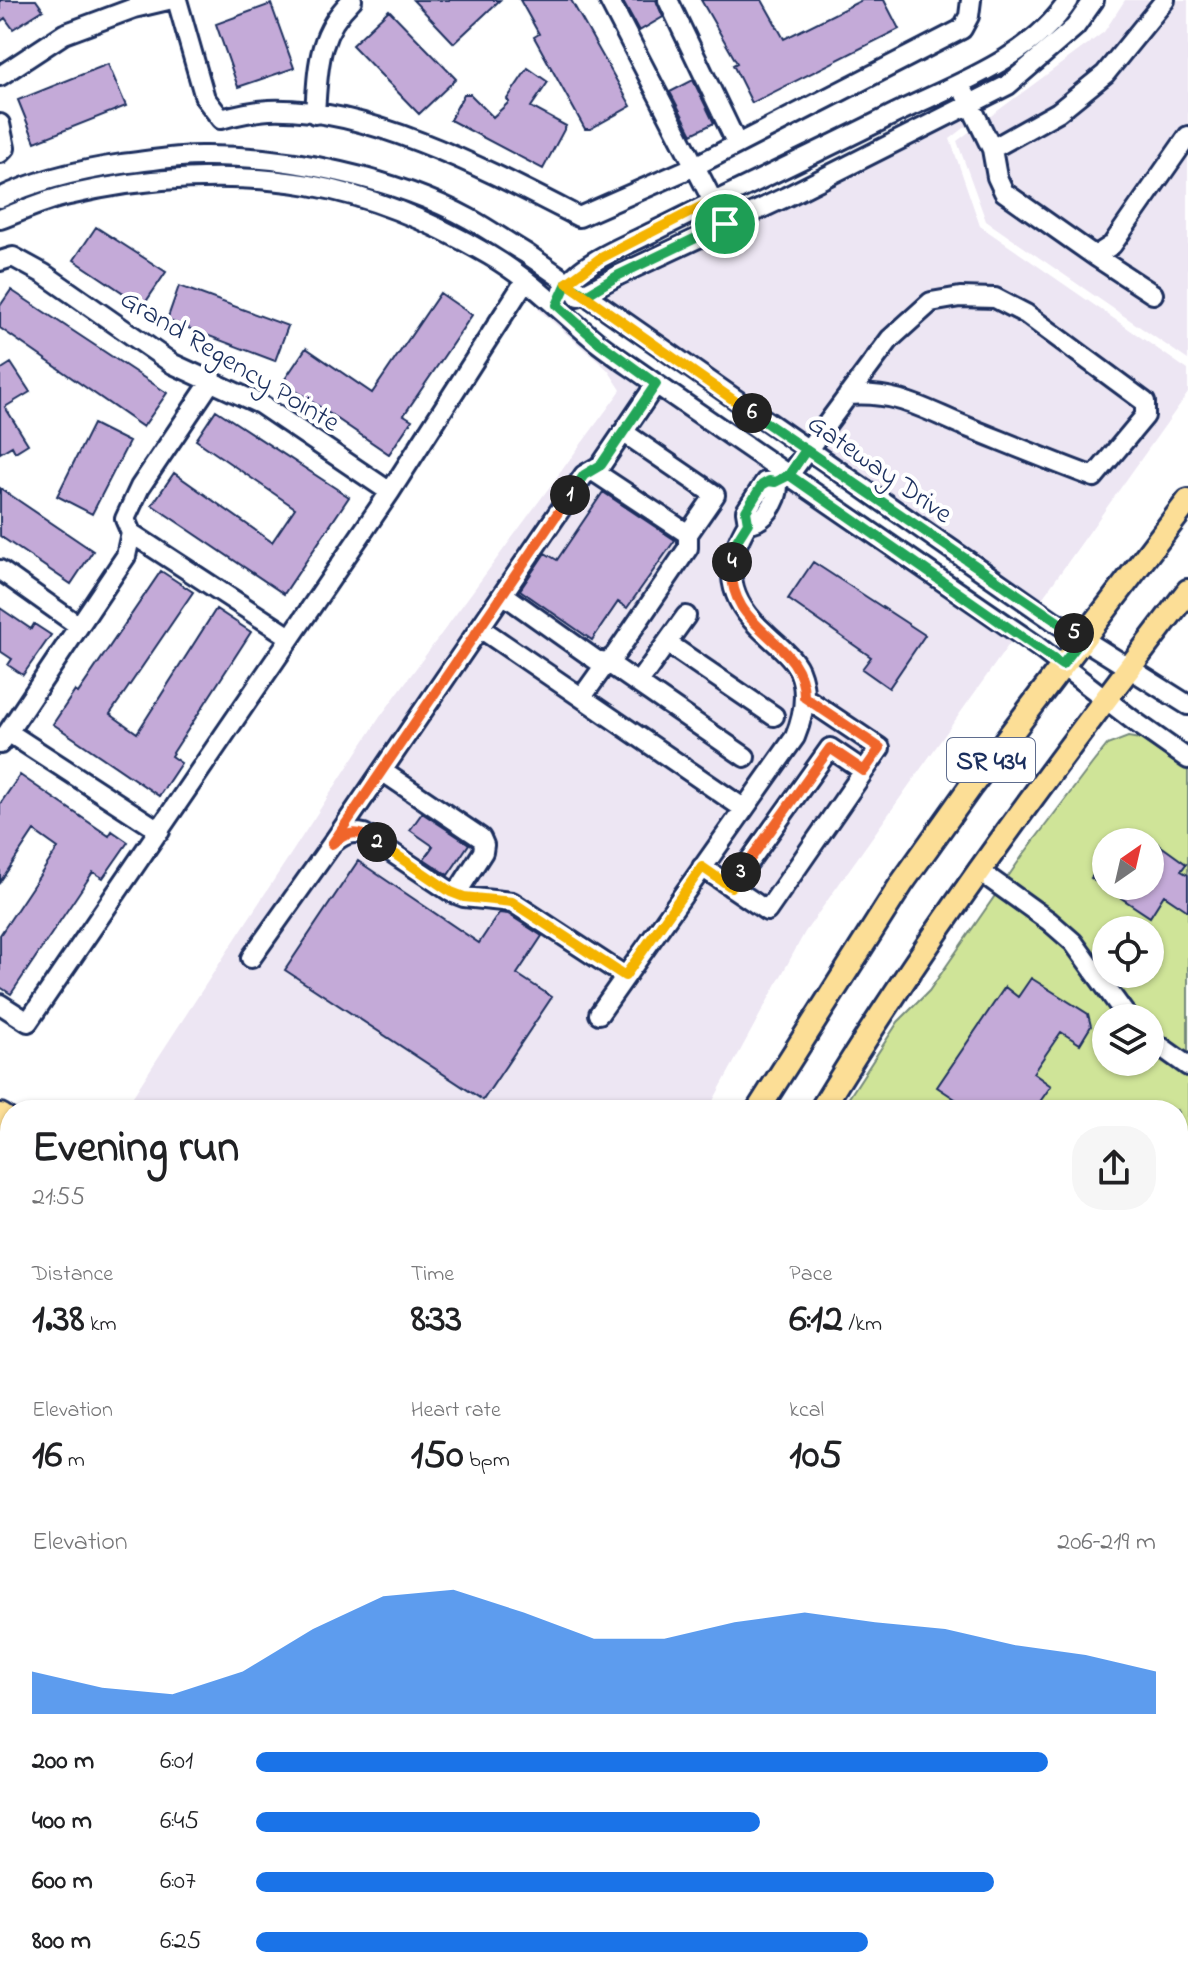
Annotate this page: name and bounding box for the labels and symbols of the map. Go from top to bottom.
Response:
pin [691,190,759,258]
street label: Grand Regency Pointe [112,280,347,444]
pin: 6 [732,393,772,433]
street label: Gateway Drive [798,405,960,535]
pin: 1 [550,475,590,515]
pin: 4 [712,542,752,582]
pin: 5 [1054,613,1094,653]
road number: SR 434 [947,738,1035,782]
pin: 2 [357,822,397,862]
north arrow [1092,828,1164,900]
pin: 3 [721,852,761,892]

